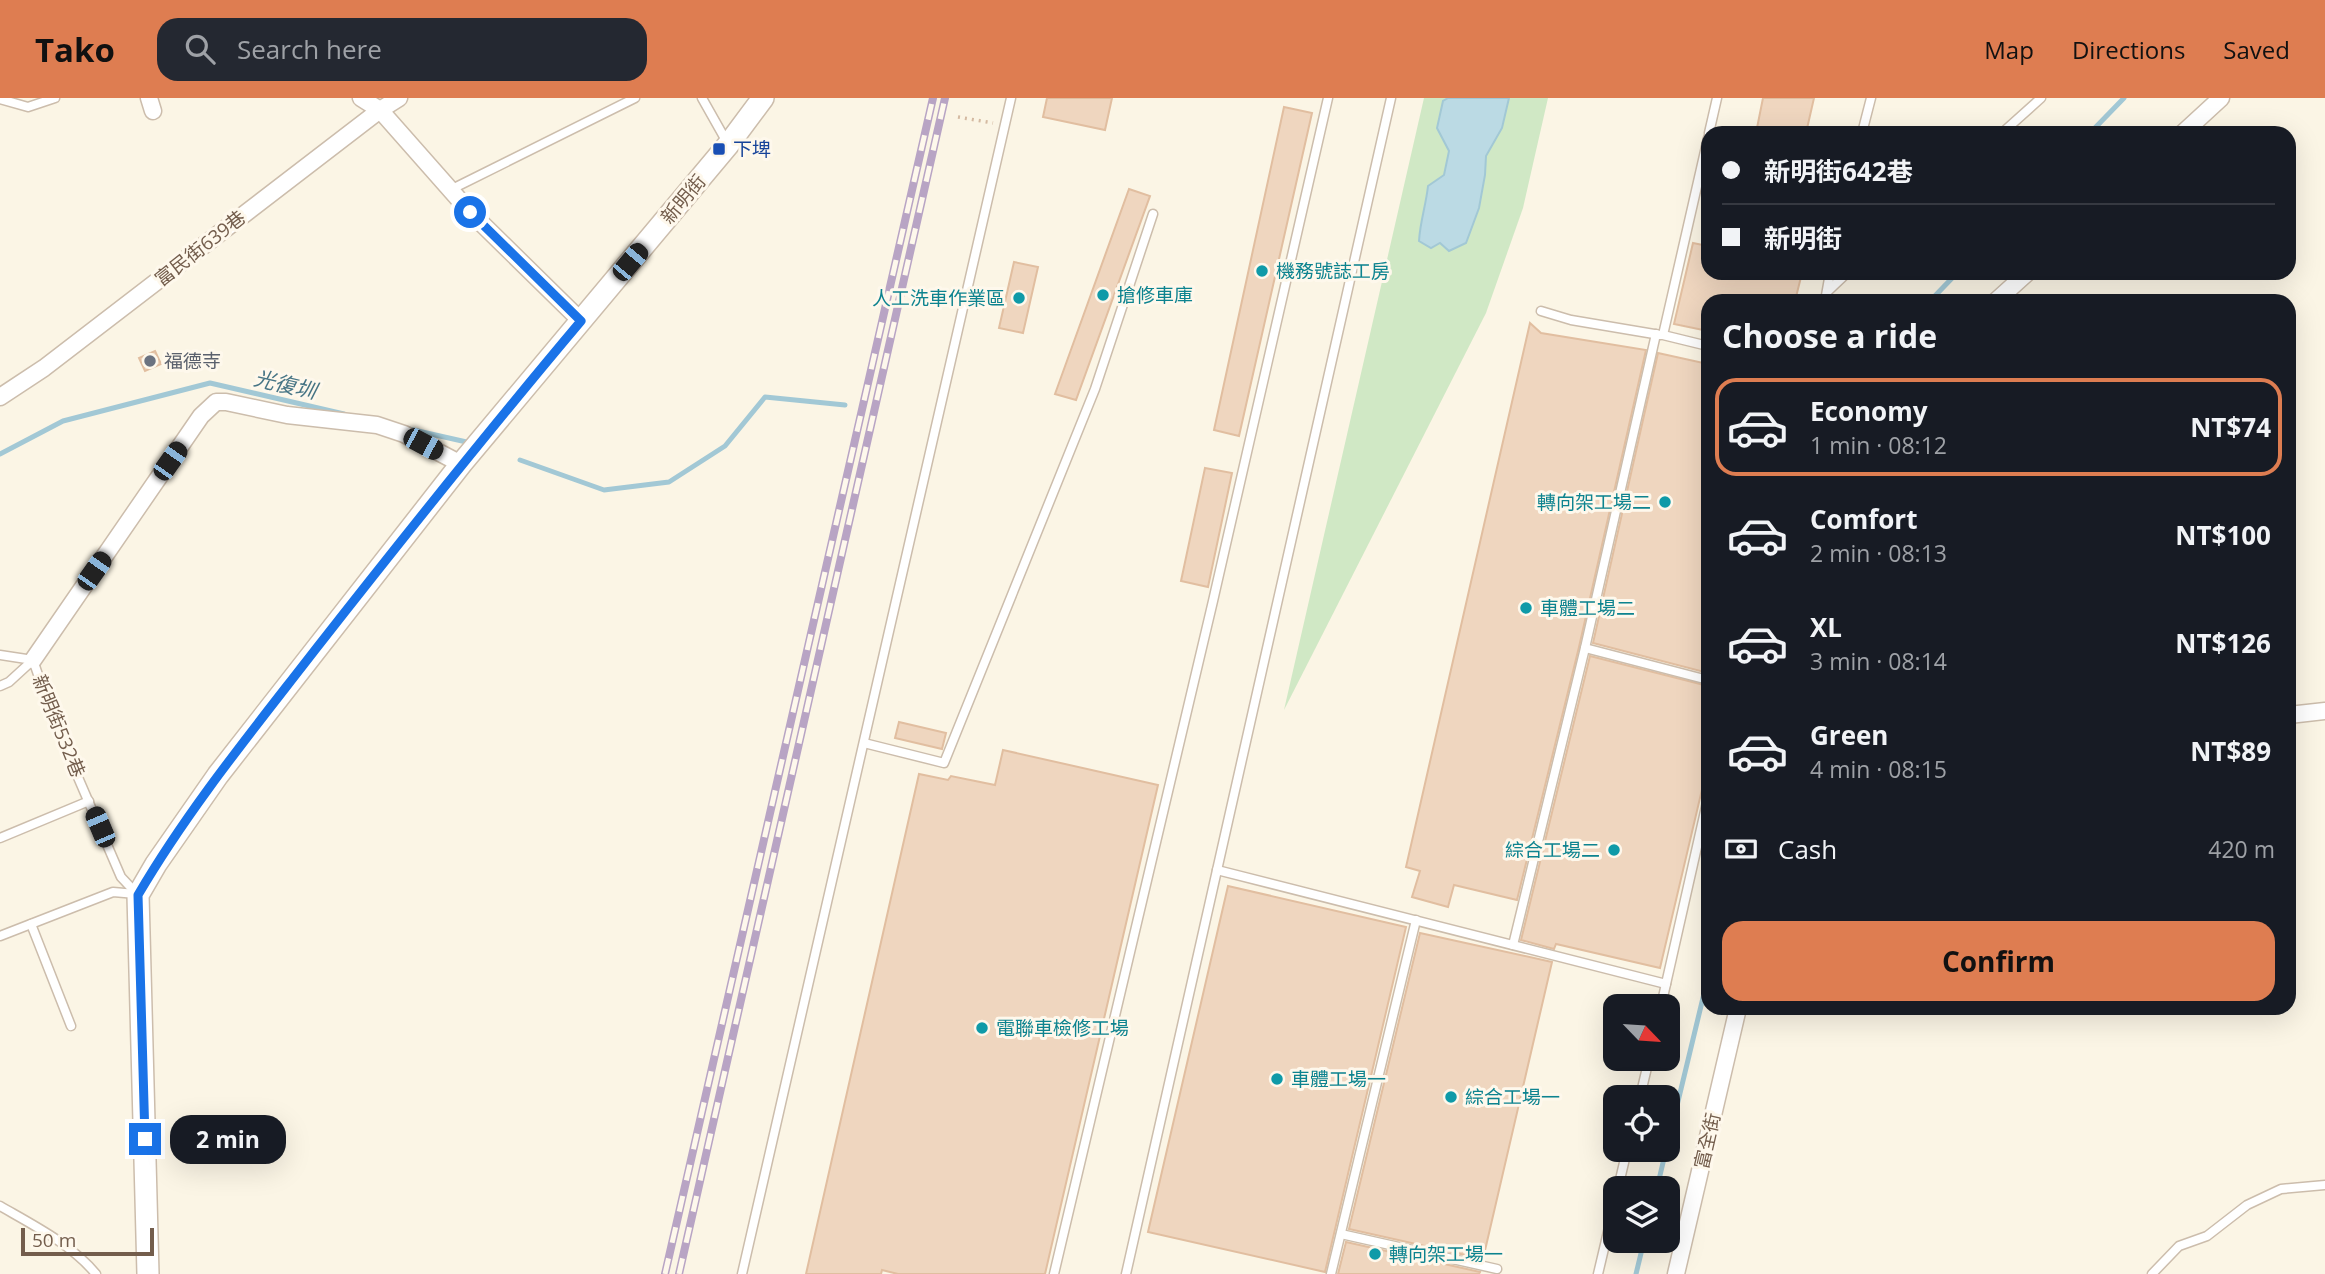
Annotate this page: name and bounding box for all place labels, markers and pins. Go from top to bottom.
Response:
place label: 下埤 [733,136,771,162]
marker: 下埤 [711,141,727,157]
place label: 機務號誌工房 [1276,258,1390,284]
marker: 機務號誌工房 [1254,263,1270,279]
place label: 搶修車庫 [1117,282,1193,308]
place label: 人工洗車作業區 [872,285,1005,311]
marker: 搶修車庫 [1095,287,1111,303]
marker: 人工洗車作業區 [1011,290,1027,306]
place label: 福德寺 [164,348,221,374]
marker: 福德寺 [142,353,158,369]
place label: 轉向架工場二 [1537,489,1651,515]
marker: 轉向架工場二 [1657,494,1673,510]
place label: 車體工場二 [1540,595,1635,621]
marker: 車體工場二 [1518,600,1534,616]
place label: 綜合工場二 [1505,837,1600,863]
marker: 綜合工場二 [1606,842,1622,858]
place label: 電聯車檢修工場 [996,1015,1129,1041]
marker: 電聯車檢修工場 [974,1020,990,1036]
place label: 車體工場一 [1291,1066,1386,1092]
marker: 車體工場一 [1269,1071,1285,1087]
place label: 綜合工場一 [1465,1084,1560,1110]
marker: 綜合工場一 [1443,1089,1459,1105]
place label: 轉向架工場一 [1389,1241,1503,1267]
marker: 轉向架工場一 [1367,1246,1383,1262]

